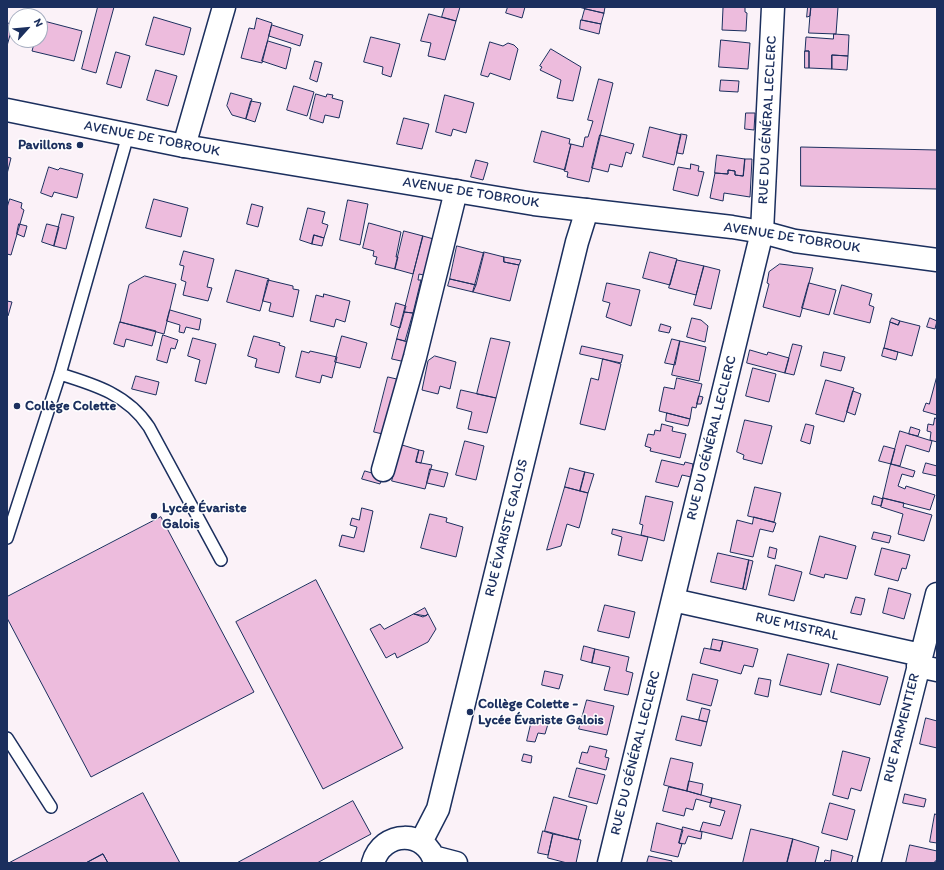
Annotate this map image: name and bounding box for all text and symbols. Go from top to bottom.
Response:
north arrow [8,8,48,48]
text: N [31,17,46,29]
street label: RUE DU GÉNÉRAL LECLERC [755,35,781,205]
street label: AVENUE DE TOBROUK [83,118,221,160]
place label: Pavillons [18,137,72,153]
marker: Pavillons [75,140,85,150]
street label: AVENUE DE TOBROUK [402,174,540,212]
street label: AVENUE DE TOBROUK [723,219,861,257]
street label: RUE DU GÉNÉRAL LECLERC [683,354,741,522]
place label: Collège Colette [25,398,116,414]
marker: Collège Colette [12,401,22,411]
street label: RUE ÉVARISTE GALOIS [482,458,532,598]
place label: Lycée Évariste Galois [162,500,247,532]
marker: Lycée Évariste Galois [149,511,159,521]
street label: RUE MISTRAL [754,609,840,645]
street label: RUE DU GÉNÉRAL LECLERC [607,669,665,837]
street label: RUE PARMENTIER [880,672,924,784]
place label: Collège Colette - Lycée Évariste Galois [478,696,604,728]
marker: Collège Colette - Lycée Évariste Galois [465,707,475,717]

